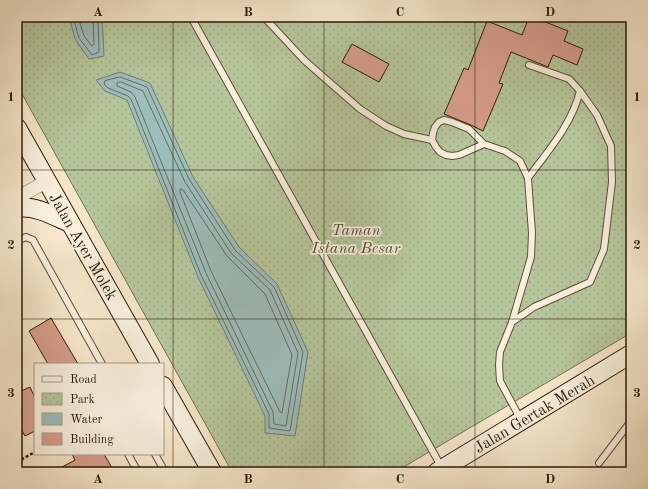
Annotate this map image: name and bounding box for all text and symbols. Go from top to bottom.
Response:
text: A [93,6,103,19]
text: B [243,6,253,19]
text: C [396,6,404,19]
text: D [545,6,555,19]
text: 1 [7,91,15,104]
text: 1 [633,91,641,104]
street label: Jalan Ayer Molek [45,191,119,303]
park label: Taman Istana Besar [311,223,402,257]
text: 2 [7,239,15,252]
text: 2 [633,239,641,252]
legend [34,363,164,455]
street label: Jalan Gertak Merah [472,372,598,457]
text: Road [70,374,97,386]
text: 3 [7,387,15,400]
text: 3 [633,387,641,400]
text: Park [70,394,95,406]
text: Water [70,414,103,426]
text: Building [70,434,114,446]
text: A [93,473,103,486]
text: B [243,473,253,486]
text: C [396,473,404,486]
text: D [545,473,555,486]

